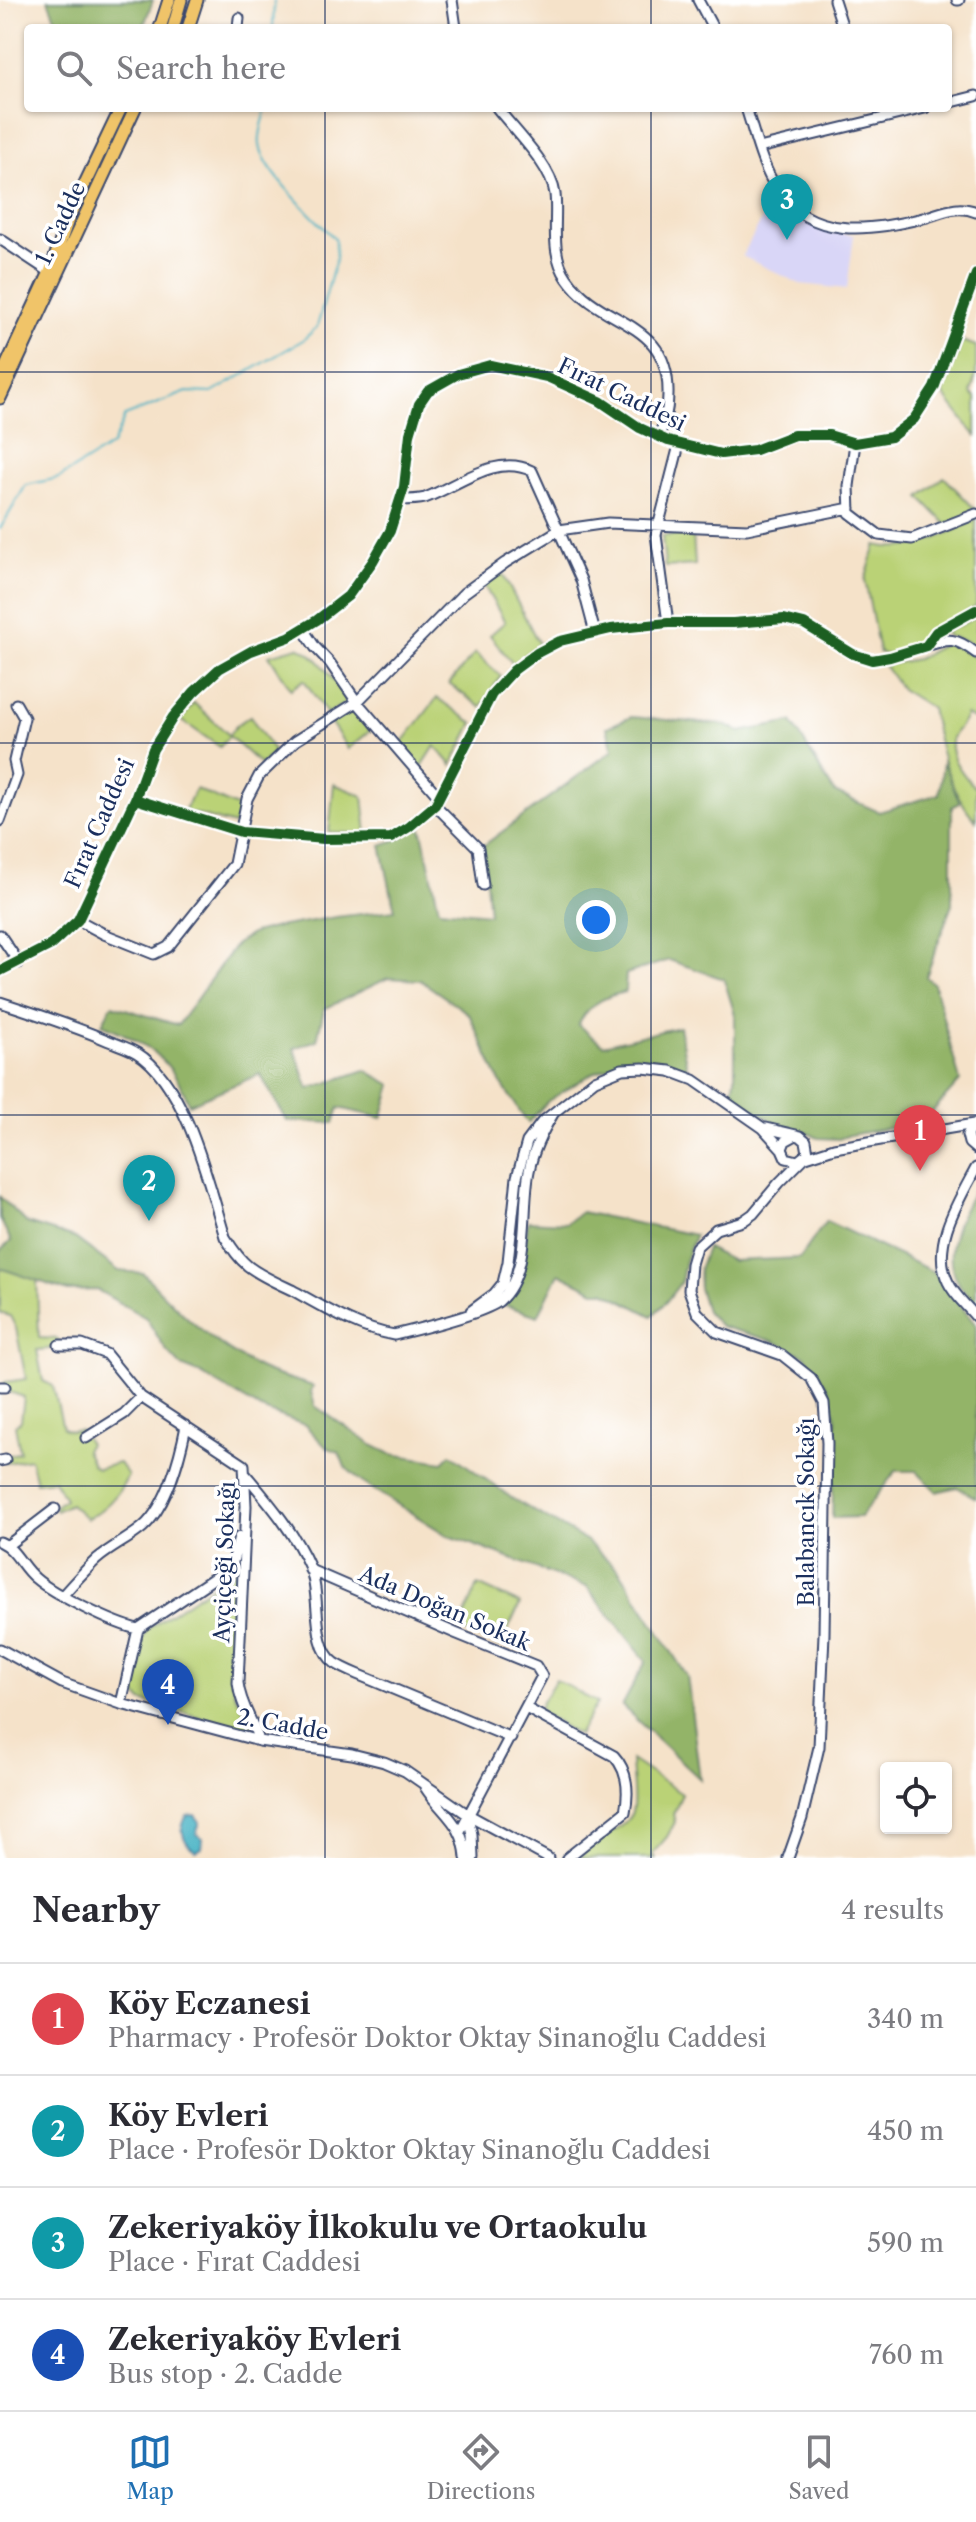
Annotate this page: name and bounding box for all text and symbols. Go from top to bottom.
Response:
search box [24,24,952,112]
icon: search [52,46,96,90]
text: Search here [116,50,286,87]
pin: 3 [761,174,813,240]
street label: 1. Cadde [30,177,91,269]
street label: Fırat Caddesi [553,352,691,437]
street label: Fırat Caddesi [59,754,140,892]
your location [576,900,616,940]
pin: 1 [894,1105,946,1171]
pin: 2 [123,1155,175,1221]
street label: Balabancık Sokağı [793,1417,820,1606]
street label: Ayçiçeği Sokağı [208,1480,241,1644]
street label: Ada Doğan Sokak [354,1560,536,1657]
pin: 4 [142,1659,194,1725]
street label: 2. Cadde [235,1703,331,1746]
map controls [880,1762,952,1834]
button: locate [880,1762,952,1834]
text: Nearby [32,1889,160,1931]
text: 4 results [841,1894,944,1926]
text: Köy Eczanesi [108,1985,310,2022]
text: 1 [52,2003,64,2035]
text: 340 m [867,2003,944,2035]
text: Pharmacy · Profesör Doktor Oktay Sinanoğlu Caddesi [108,2022,766,2054]
text: Köy Evleri [108,2097,269,2134]
text: 2 [50,2115,66,2147]
text: 450 m [867,2115,944,2147]
text: Place · Profesör Doktor Oktay Sinanoğlu Caddesi [108,2134,710,2166]
text: Zekeriyaköy İlkokulu ve Ortaokulu [108,2209,647,2246]
text: 3 [51,2227,65,2259]
text: 590 m [867,2227,944,2259]
text: Place · Fırat Caddesi [108,2246,361,2278]
text: Zekeriyaköy Evleri [108,2321,401,2358]
text: 4 [50,2339,66,2371]
text: 760 m [869,2339,944,2371]
text: Bus stop · 2. Cadde [108,2358,343,2390]
tab: Map [126,2430,174,2505]
tab: Directions [427,2430,535,2505]
tab: Saved [788,2430,849,2505]

